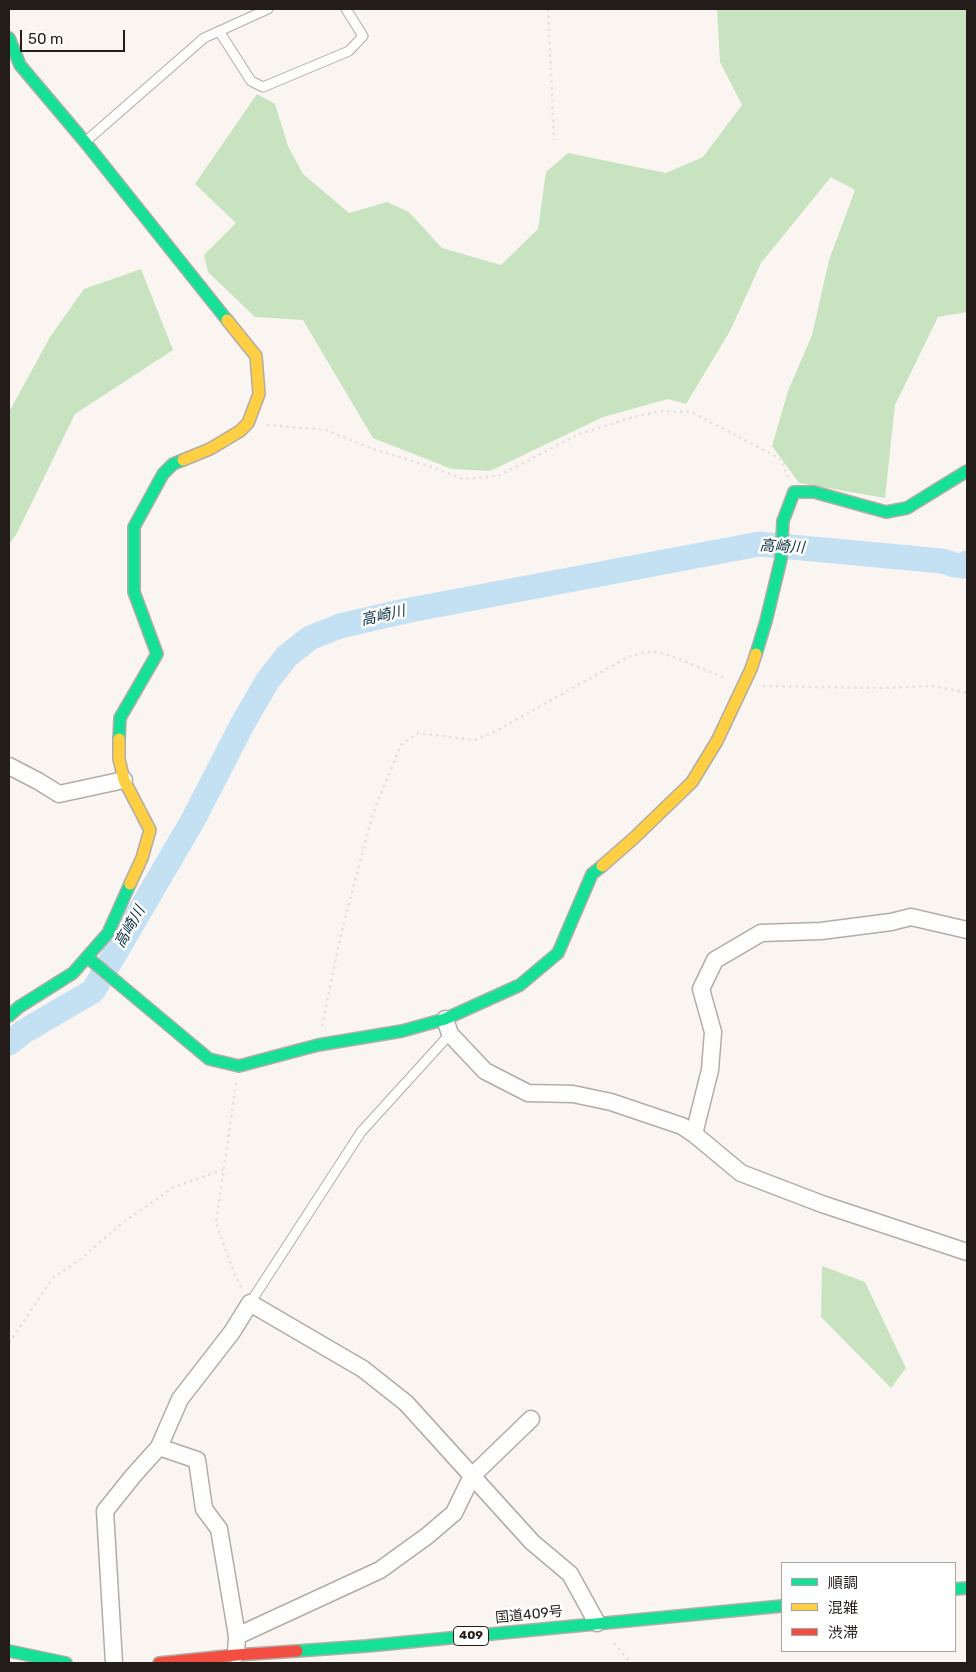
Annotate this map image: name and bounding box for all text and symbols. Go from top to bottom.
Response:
scale bar [22,20,128,52]
text: 50 m [28,30,63,48]
water label: 高崎川 [759,537,805,557]
water label: 高崎川 [359,602,407,630]
water label: 高崎川 [111,903,149,951]
legend [781,1562,956,1652]
text: 順調 [828,1574,858,1592]
text: 混雑 [828,1599,858,1617]
street label: 国道409号 [494,1603,564,1627]
text: 渋滞 [828,1624,858,1642]
road number: 409 [454,1626,488,1645]

